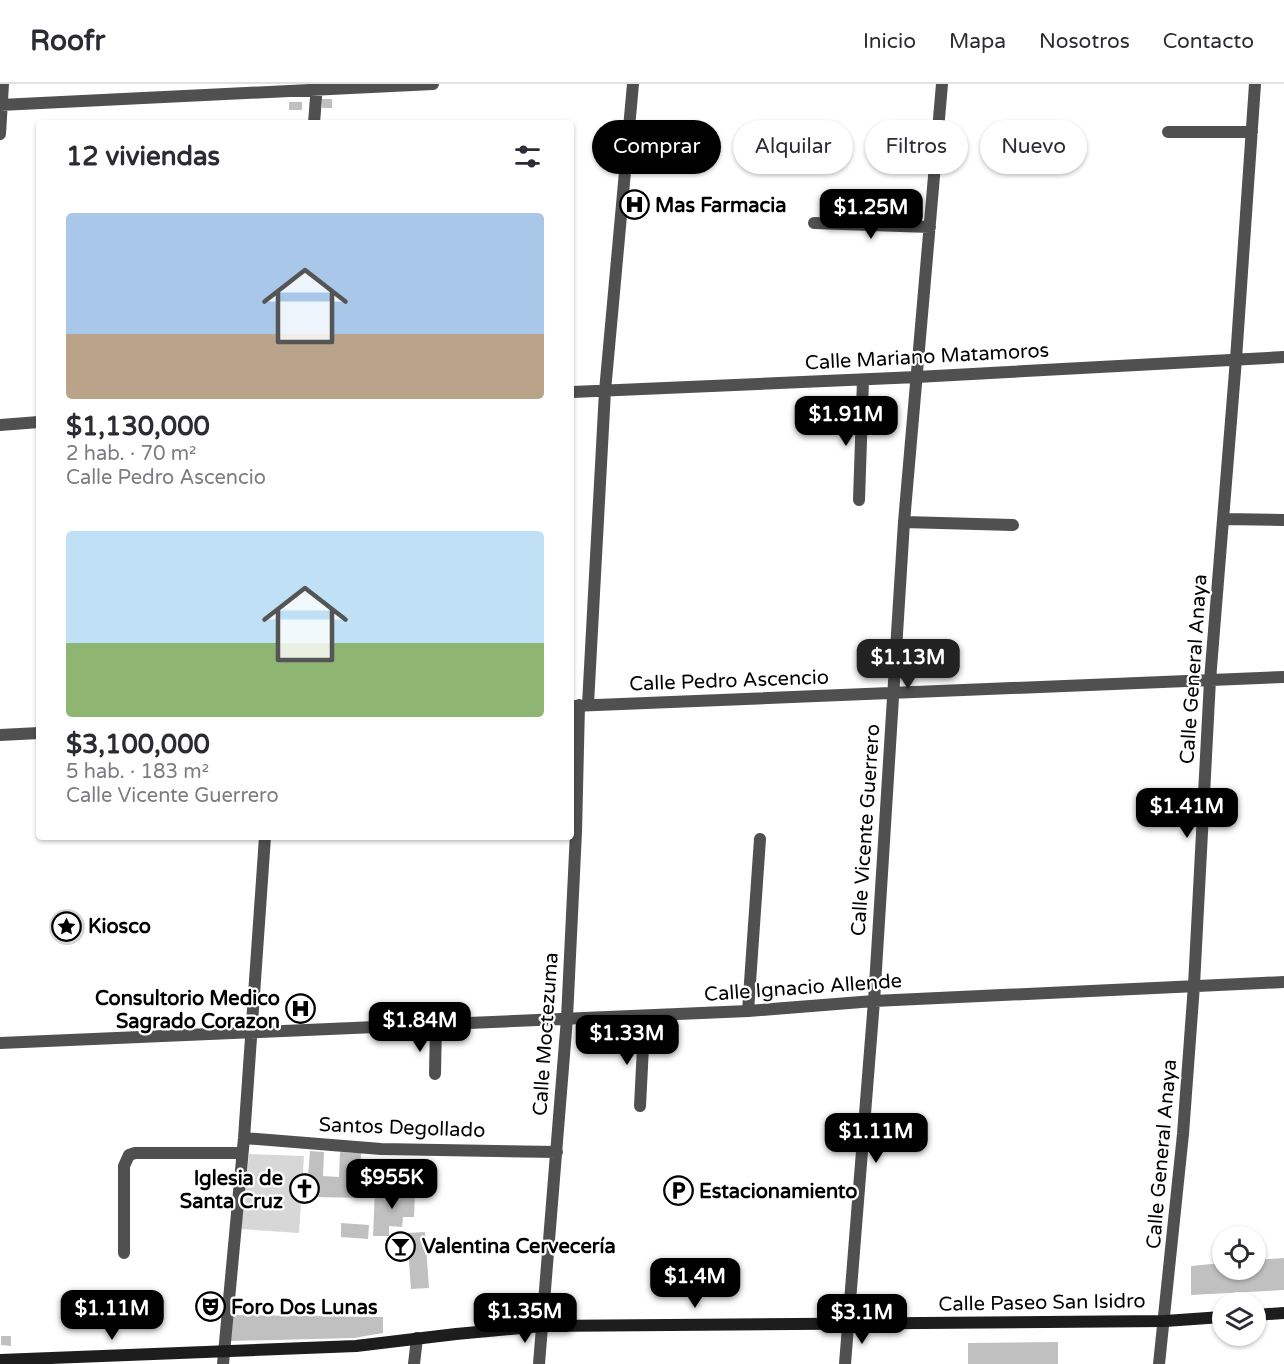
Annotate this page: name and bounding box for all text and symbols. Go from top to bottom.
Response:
text: Roofr [30,24,105,58]
text: Inicio [863,29,916,54]
text: Mapa [949,29,1006,54]
text: Nosotros [1039,29,1130,54]
text: Contacto [1163,29,1254,54]
chip: Comprar [592,120,721,174]
chip: Alquilar [733,120,853,174]
chip: Filtros [865,120,968,174]
chip: Nuevo [980,120,1087,174]
icon: filters [511,140,544,173]
text: 12 viviendas [66,141,220,172]
hospital icon: Mas Farmacia [618,189,650,221]
pin: $1.25M [822,189,920,240]
place label: Mas Farmacia [655,194,786,218]
text: $1.25M [834,196,908,220]
icon: home [251,252,359,360]
street label: Calle Mariano Matamoros [804,339,1050,375]
pin: $1.91M [797,396,895,447]
text: $1.91M [809,403,883,427]
text: $1,130,000 [66,411,210,442]
text: 2 hab. · 70 m² [66,442,196,466]
text: Calle Pedro Ascencio [66,466,266,490]
icon: home [251,570,359,678]
street label: Calle General Anaya [1175,573,1213,765]
pin: $1.13M [859,639,957,690]
text: $1.13M [871,646,945,670]
street label: Calle Pedro Ascencio [629,666,829,696]
street label: Calle Vicente Guerrero [847,723,885,937]
text: $3,100,000 [66,729,210,760]
text: 5 hab. · 183 m² [66,760,209,784]
text: Calle Vicente Guerrero [66,784,279,808]
pin: $1.41M [1138,788,1236,839]
text: $1.41M [1150,795,1224,819]
place icon: Kiosco [51,910,83,942]
place label: Kiosco [88,915,151,939]
street label: Calle Moctezuma [528,951,564,1117]
street label: Calle Ignacio Allende [703,969,903,1007]
place label: Consultorio Medico Sagrado Corazon [95,987,280,1034]
hospital icon: Consultorio Medico Sagrado Corazon [285,993,317,1025]
pin: $1.84M [371,1002,469,1053]
text: $1.84M [383,1009,457,1033]
pin: $1.33M [578,1015,676,1066]
text: $1.33M [590,1022,664,1046]
street label: Calle General Anaya [1142,1058,1182,1250]
street label: Santos Degollado [318,1113,486,1143]
pin: $1.11M [827,1113,925,1164]
text: $1.11M [839,1120,913,1144]
pin: $955K [350,1159,434,1210]
text: $955K [360,1166,424,1190]
place label: Iglesia de Santa Cruz [180,1167,283,1214]
church icon: Iglesia de Santa Cruz [288,1173,320,1205]
parking icon: Estacionamiento [662,1175,694,1207]
place label: Estacionamiento [699,1180,858,1204]
map controls [1212,1226,1266,1346]
button: locate [1212,1226,1266,1280]
bar icon: Valentina Cervecería [385,1230,417,1262]
place label: Valentina Cervecería [422,1235,616,1259]
pin: $1.4M [653,1258,737,1309]
text: $1.4M [664,1265,726,1289]
street label: Calle Paseo San Isidro [938,1289,1146,1317]
pin: $1.11M [63,1290,161,1341]
theatre icon: Foro Dos Lunas [194,1291,226,1323]
button: layers [1212,1292,1266,1346]
pin: $1.35M [476,1293,574,1344]
pin: $3.1M [820,1294,904,1345]
place label: Foro Dos Lunas [231,1296,378,1320]
text: $1.11M [75,1297,149,1321]
text: $1.35M [488,1300,562,1324]
text: $3.1M [831,1301,893,1325]

